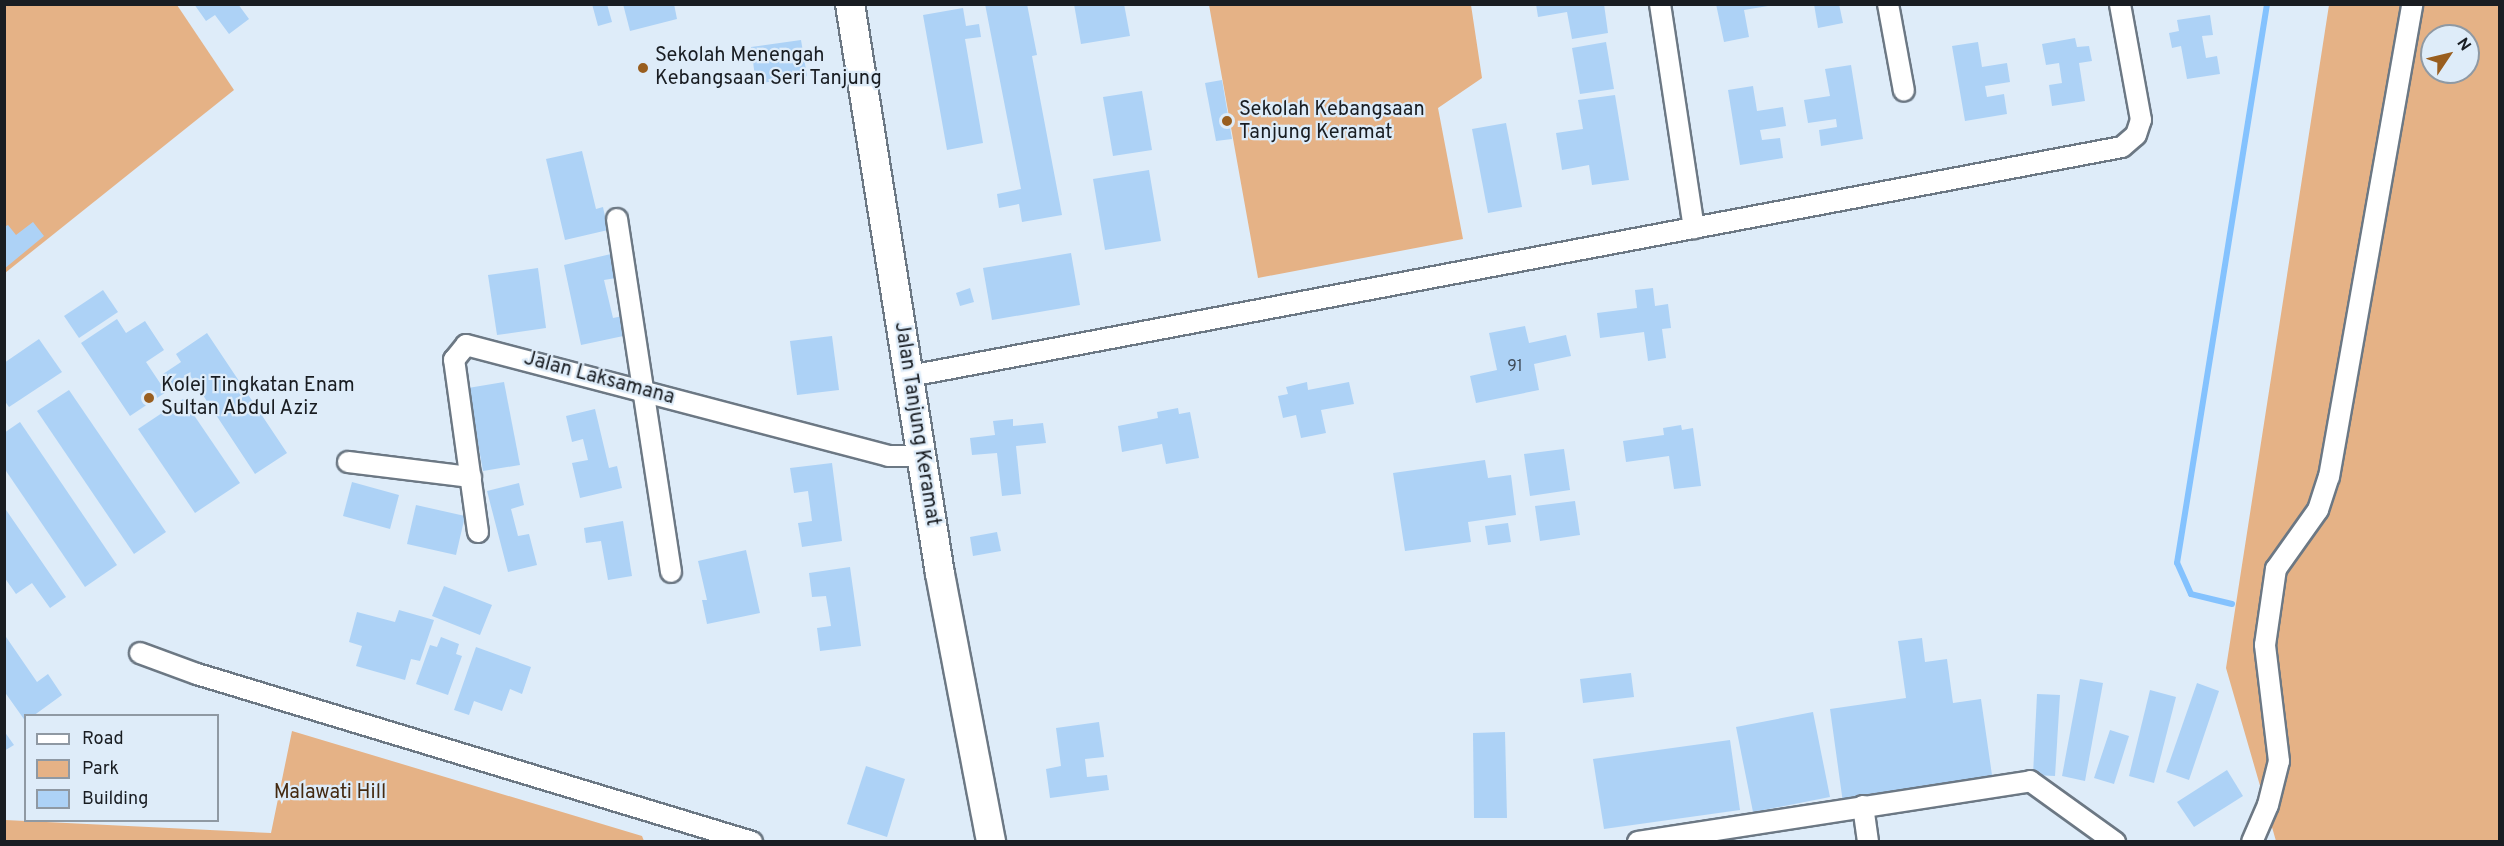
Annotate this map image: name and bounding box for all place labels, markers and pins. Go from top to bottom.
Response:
place label: Sekolah Menengah Kebangsaan Seri Tanjung [655,45,882,92]
marker: Sekolah Menengah Kebangsaan Seri Tanjung [636,61,650,75]
place label: Sekolah Kebangsaan Tanjung Keramat [1239,98,1425,145]
marker: Sekolah Kebangsaan Tanjung Keramat [1220,114,1234,128]
place label: Kolej Tingkatan Enam Sultan Abdul Aziz [161,374,356,421]
marker: Kolej Tingkatan Enam Sultan Abdul Aziz [142,391,156,405]

